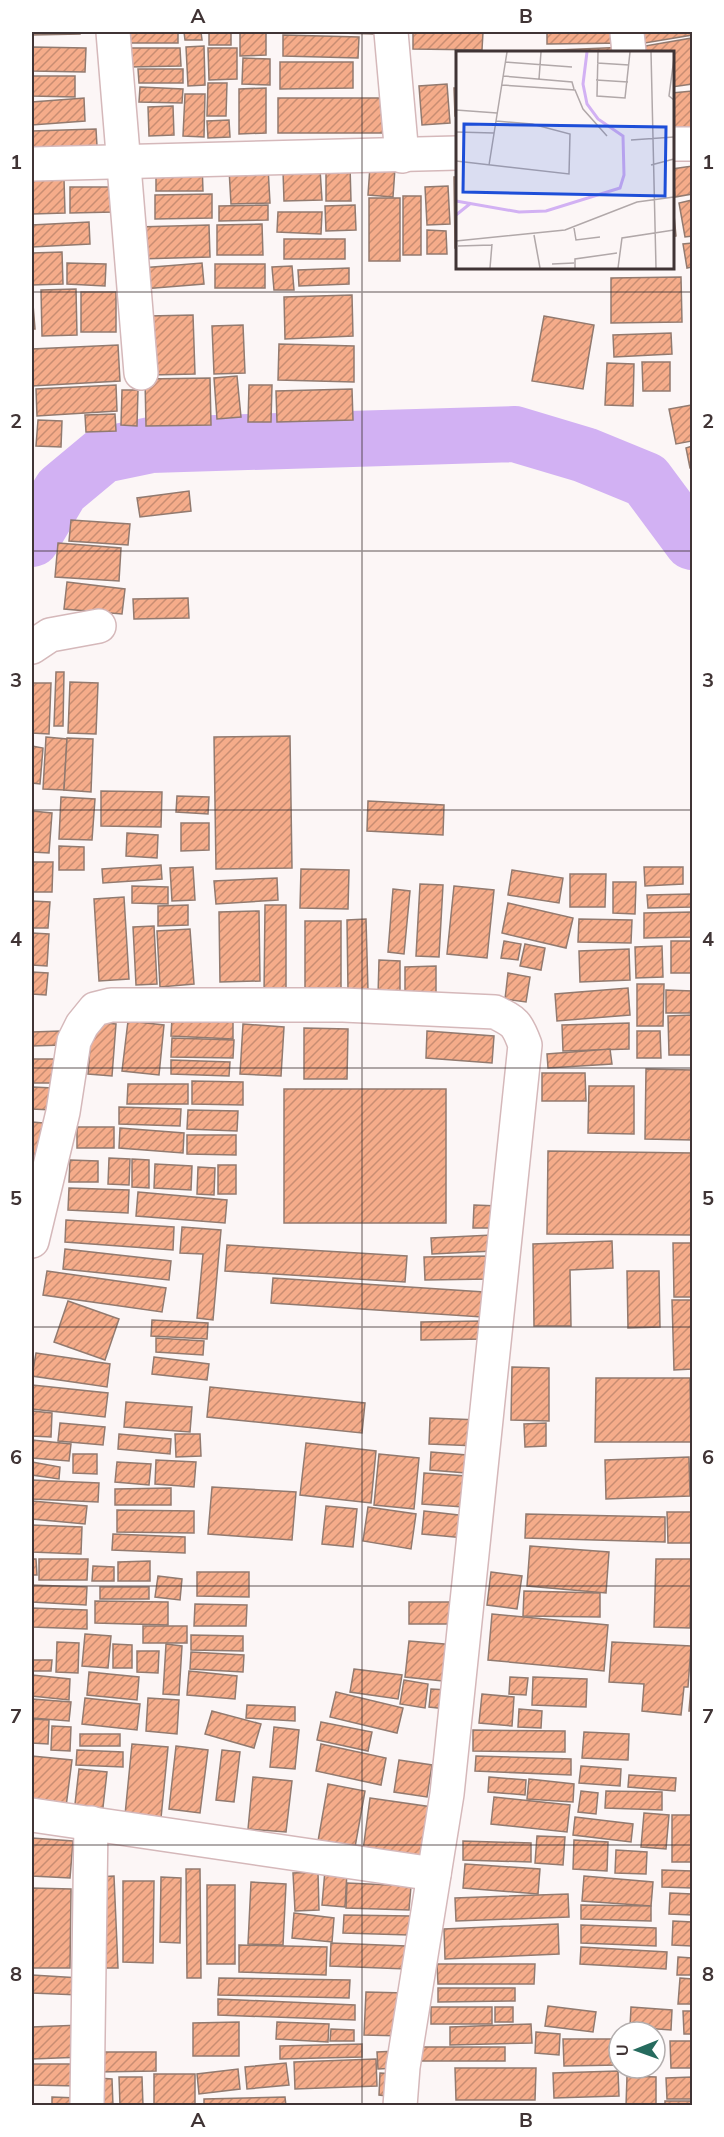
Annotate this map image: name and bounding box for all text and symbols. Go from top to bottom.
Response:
text: A [191,3,206,28]
text: B [519,3,533,28]
inset map [456,51,673,268]
text: 1 [10,149,22,174]
text: 1 [702,149,714,174]
text: 2 [10,408,22,433]
text: 2 [702,408,714,433]
text: 3 [10,667,22,692]
text: 3 [702,667,714,692]
text: 4 [10,926,22,951]
text: 4 [702,926,714,951]
text: 5 [10,1185,22,1210]
text: 5 [702,1185,714,1210]
text: 6 [10,1444,22,1469]
text: 6 [702,1444,714,1469]
text: 7 [10,1703,22,1728]
text: 7 [702,1703,714,1728]
text: 8 [10,1961,22,1986]
text: 8 [702,1961,714,1986]
north arrow [607,2020,667,2080]
text: U [612,2044,632,2056]
text: A [191,2107,206,2132]
text: B [519,2107,533,2132]

